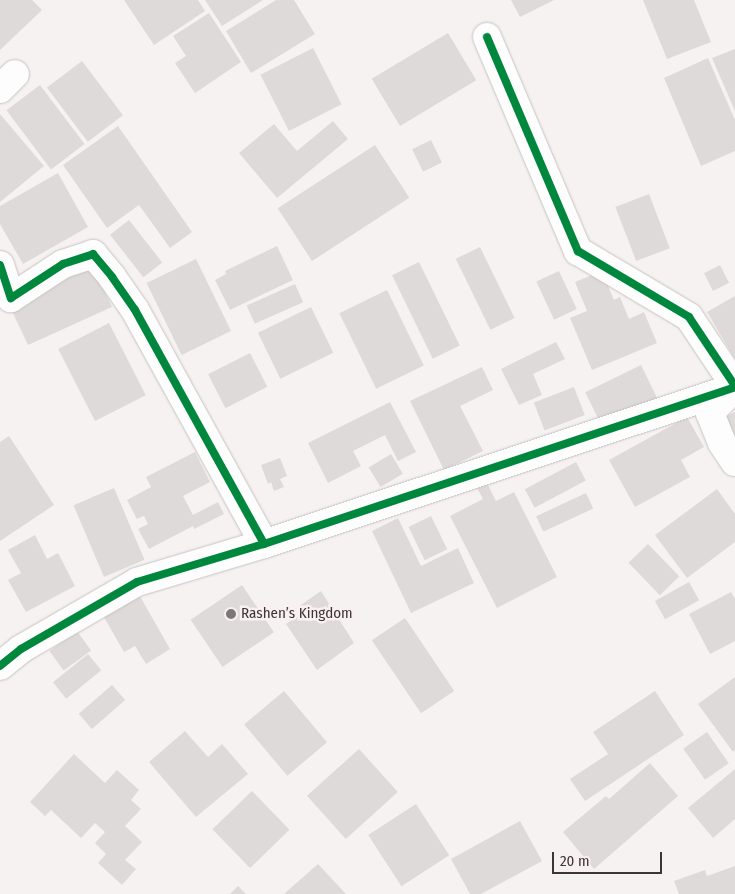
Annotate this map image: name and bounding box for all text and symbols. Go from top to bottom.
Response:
place label: Rashen’s Kingdom [241,605,353,623]
marker: Rashen’s Kingdom [225,608,237,620]
scale bar [555,842,665,874]
text: 20 m [560,852,590,870]

